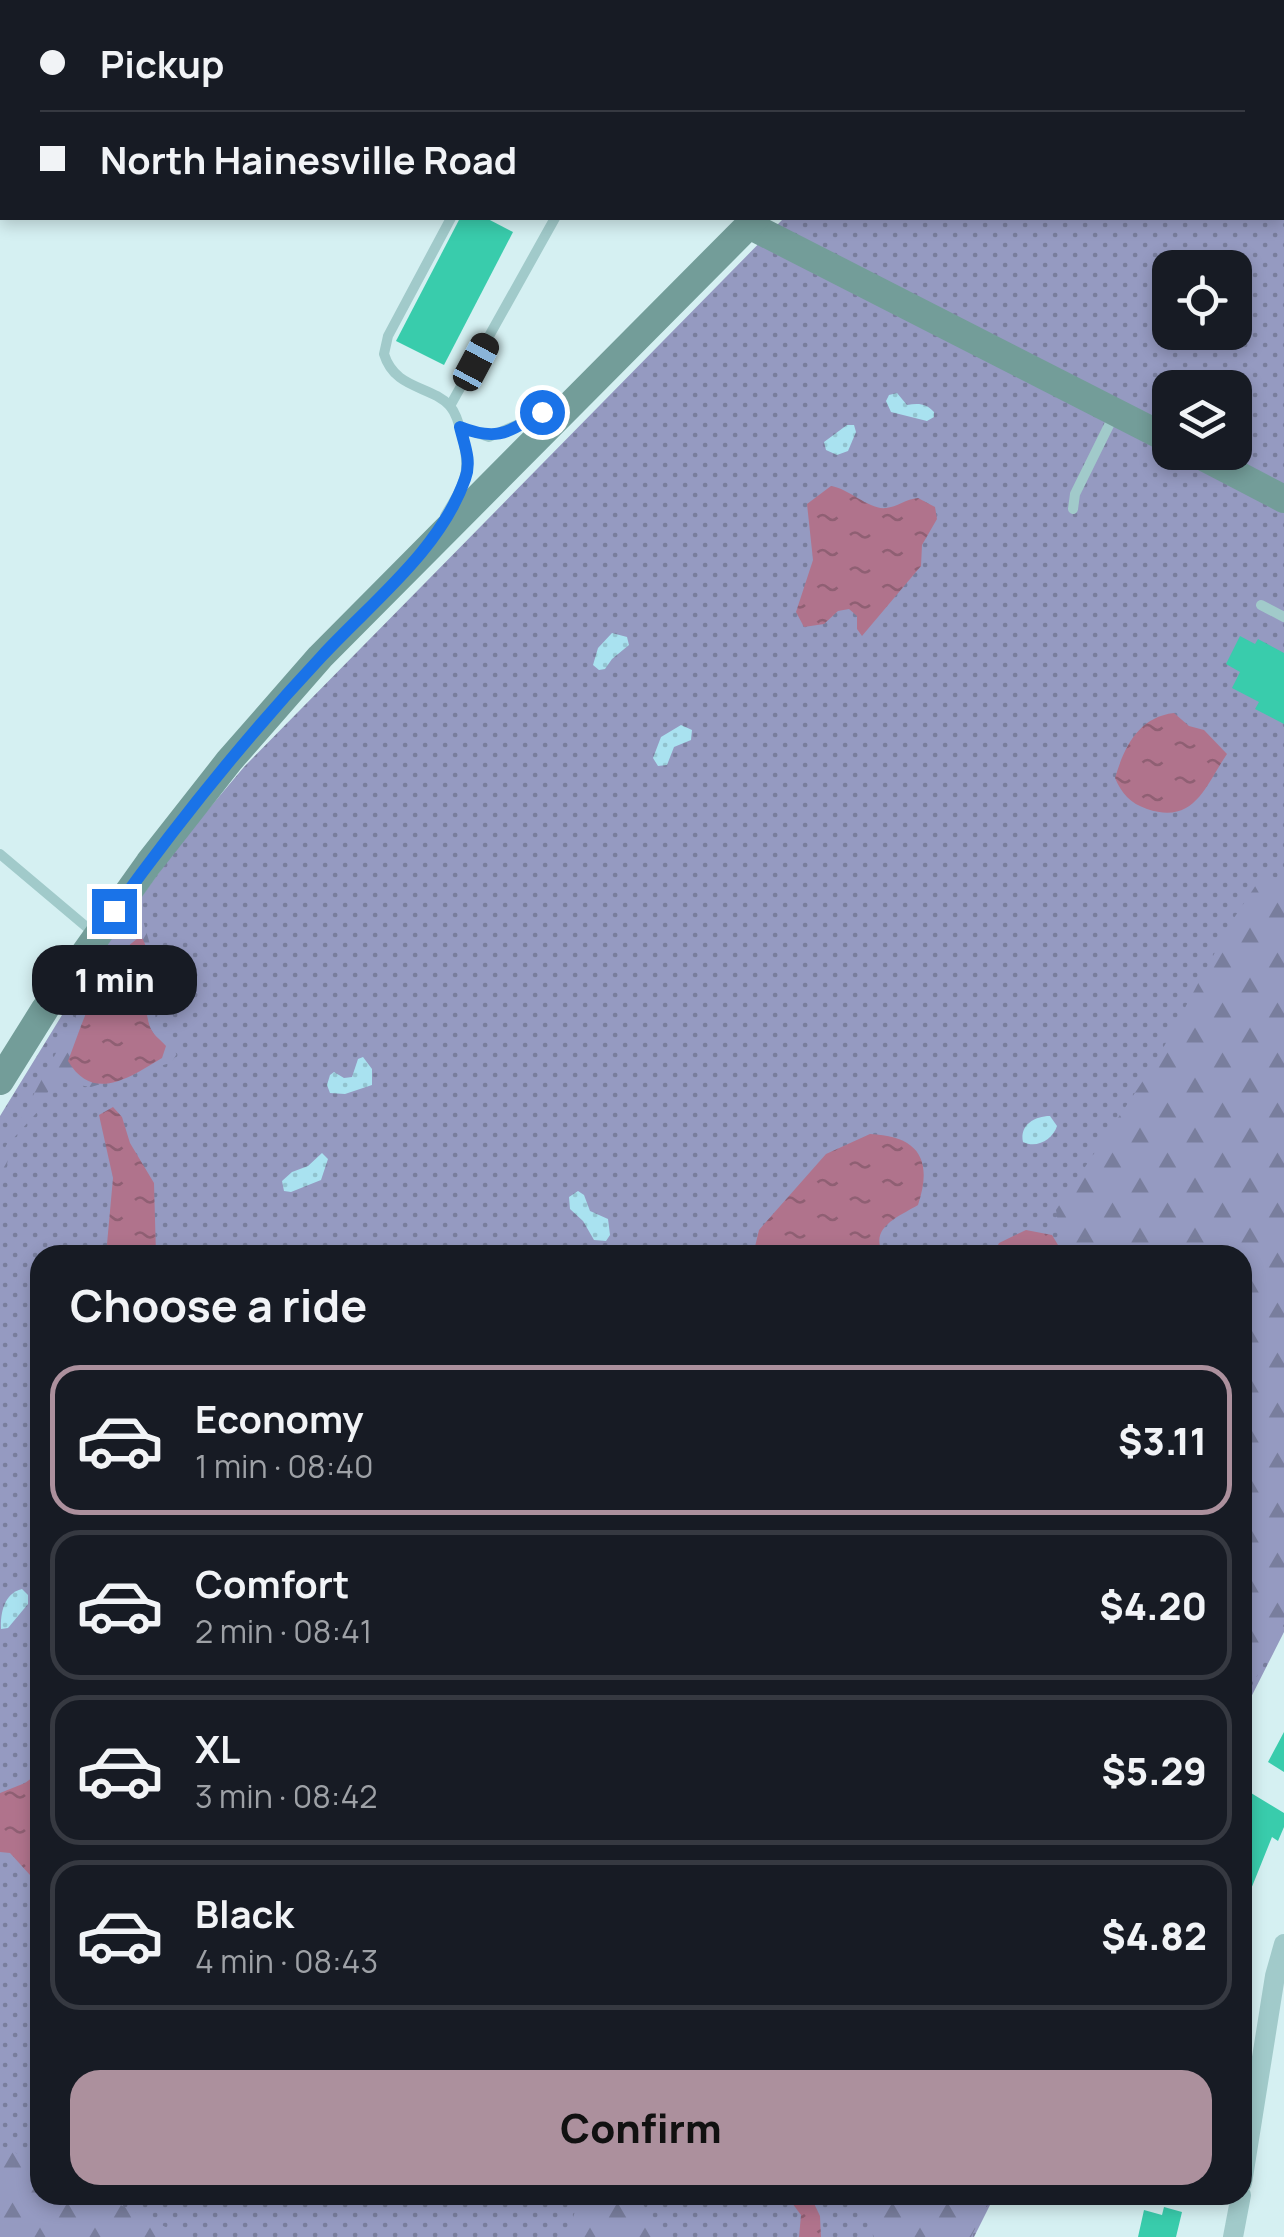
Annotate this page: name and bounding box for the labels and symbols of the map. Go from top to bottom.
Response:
car [449,328,503,396]
route start [520,390,565,435]
route end [92,889,137,934]
callout: 1 min [32,946,196,1016]

